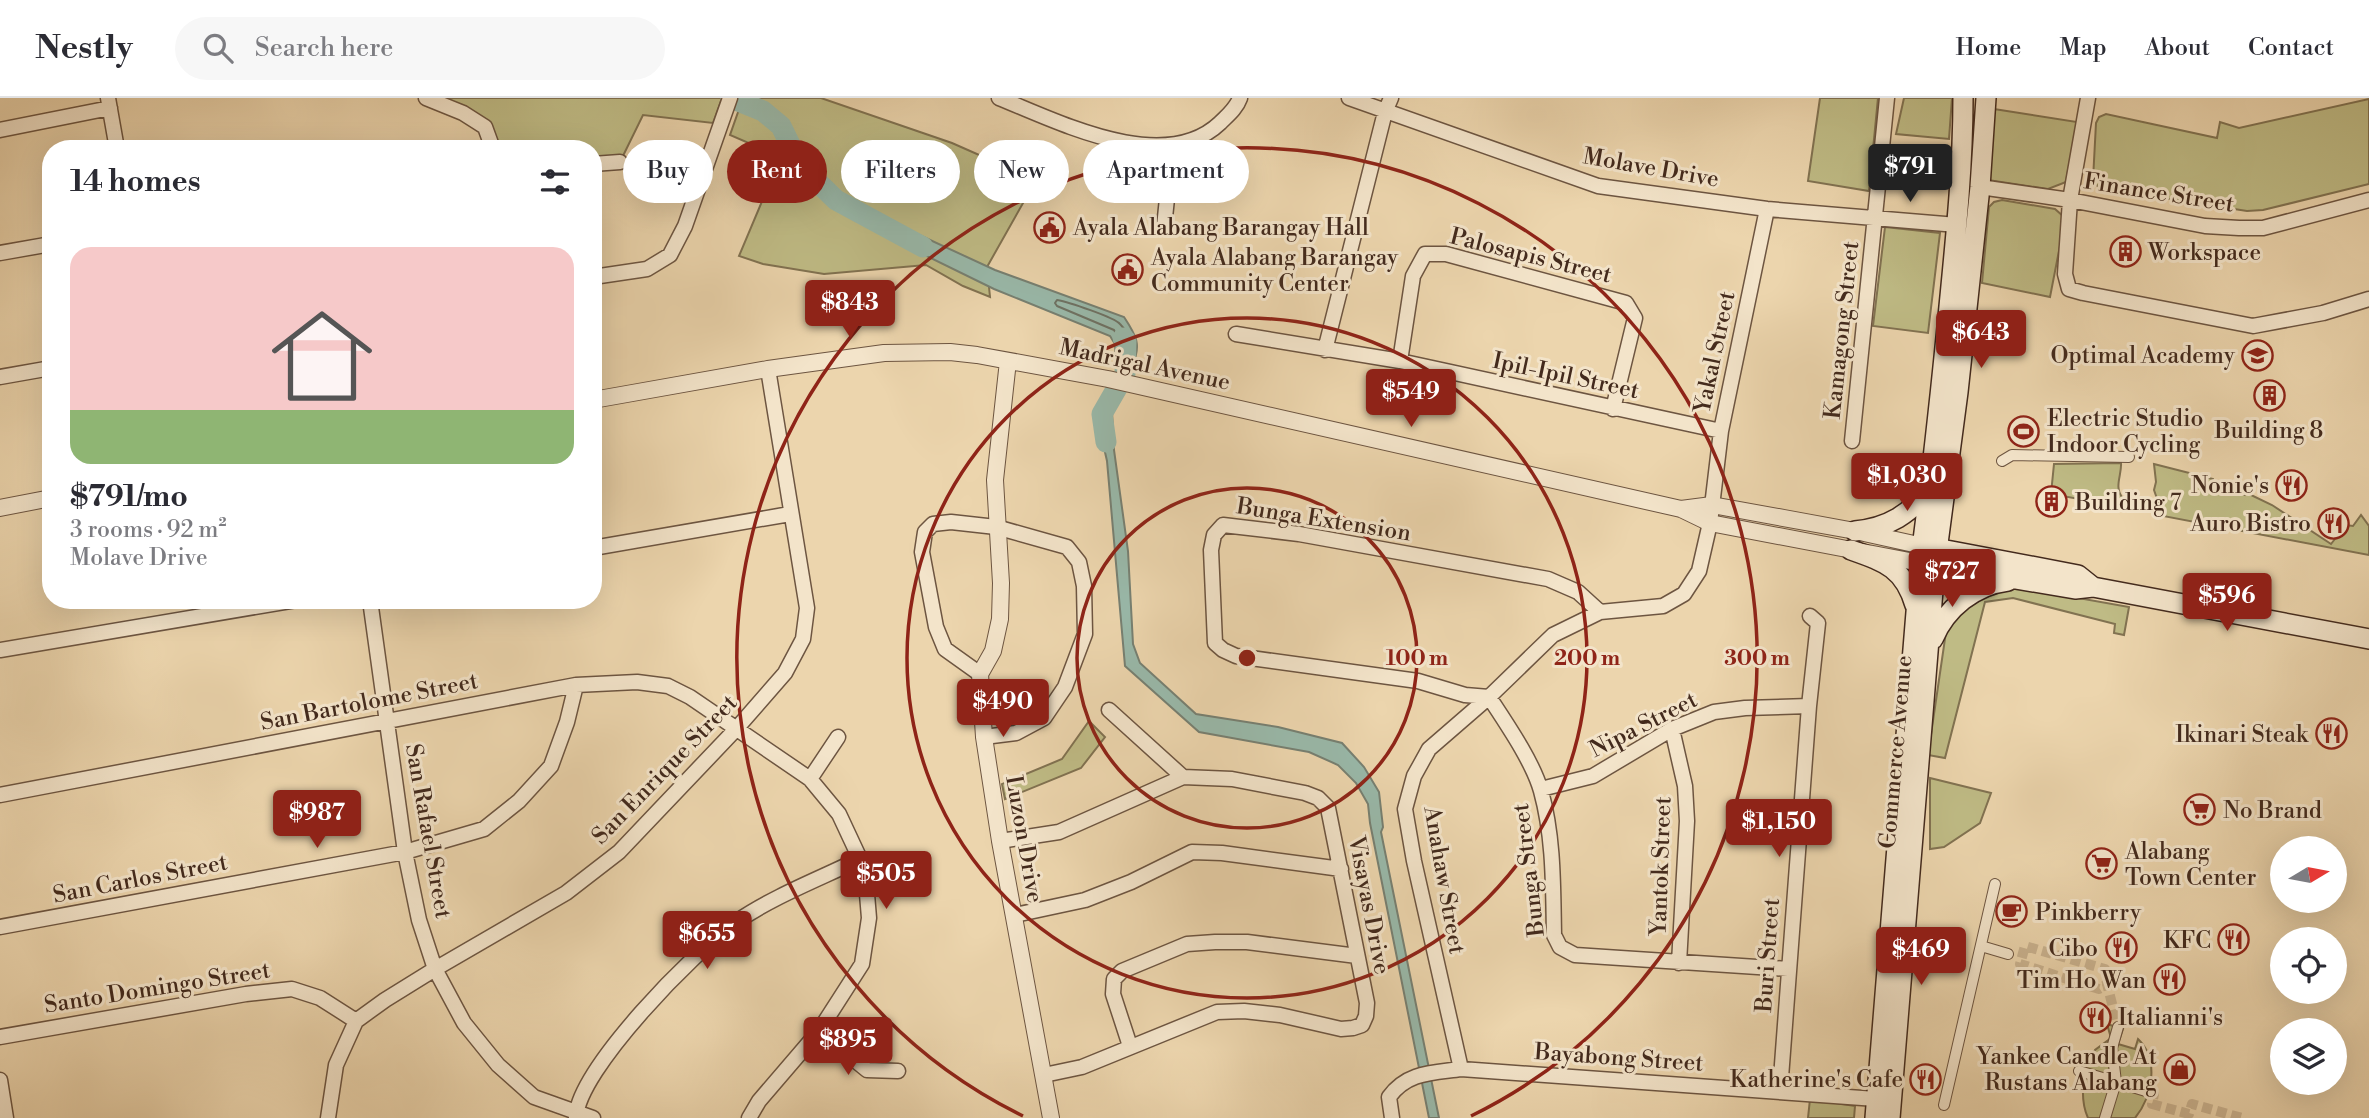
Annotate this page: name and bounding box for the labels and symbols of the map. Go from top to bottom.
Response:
street label: Molave Drive [1581,142,1721,194]
pin: $791 [1869,144,1951,204]
street label: Finance Street [2082,167,2236,219]
public building icon: Ayala Alabang Barangay Hall [1033,210,1067,244]
place label: Ayala Alabang Barangay Hall [1072,214,1369,242]
street label: Palosapis Street [1447,222,1615,290]
building icon: Workspace [2108,235,2142,269]
place label: Workspace [2147,239,2261,267]
street label: Kamagong Street [1819,240,1865,420]
place label: Ayala Alabang Barangay Community Center [1150,244,1399,298]
public building icon: Ayala Alabang Barangay Community Center [1111,253,1145,287]
pin: $843 [809,280,891,340]
street label: Yakal Street [1688,289,1742,417]
pin: $643 [1940,310,2022,370]
street label: Madrigal Avenue [1057,333,1233,397]
school or university icon: Optimal Academy [2241,338,2275,372]
place label: Optimal Academy [2050,342,2236,370]
street label: Ipil-Ipil Street [1490,347,1642,405]
pin: $549 [1370,370,1452,429]
building icon: Building 8 [2252,379,2286,413]
place label: Electric Studio Indoor Cycling [2047,405,2203,459]
sports icon: Electric Studio Indoor Cycling [2007,414,2041,448]
place label: Building 8 [2214,417,2323,445]
pin: $1,030 [1850,454,1964,513]
restaurant icon: Nonie's [2275,468,2309,502]
place label: Nonie's [2191,472,2269,500]
building icon: Building 7 [2035,485,2069,519]
place label: Building 7 [2074,489,2182,517]
street label: Bunga Extension [1234,492,1413,548]
restaurant icon: Auro Bistro [2317,506,2351,540]
place label: Auro Bistro [2189,510,2311,538]
pin: $727 [1911,550,1993,609]
pin: $596 [2186,574,2268,633]
centre of rings [1235,646,1259,670]
text: 100 m [1386,646,1448,672]
text: 200 m [1554,646,1620,672]
text: 300 m [1724,646,1790,672]
street label: Commerce Avenue [1874,654,1918,850]
street label: San Bartolome Street [258,667,480,737]
pin: $490 [962,680,1044,739]
street label: Nipa Street [1585,686,1702,764]
street label: San Enrique Street [586,689,743,850]
restaurant icon: Ikinari Steak [2314,717,2348,751]
place label: Ikinari Steak [2175,721,2309,749]
street label: San Rafael Street [399,742,457,921]
street label: Luzon Drive [999,773,1049,905]
pin: $987 [276,790,358,850]
supermarket icon: No Brand [2183,793,2217,827]
street label: Yantok Street [1645,796,1677,937]
place label: No Brand [2223,797,2322,825]
pin: $1,150 [1722,800,1836,859]
street label: Bunga Street [1507,802,1551,939]
street label: Anahaw Street [1417,803,1471,956]
street label: Visayas Drive [1342,833,1396,977]
north arrow [2270,836,2347,914]
place label: Alabang Town Center [2124,838,2257,892]
supermarket icon: Alabang Town Center [2085,847,2119,881]
street label: San Carlos Street [50,848,230,910]
pin: $505 [845,852,927,911]
cafe icon: Pinkberry [1995,895,2029,929]
street label: Buri Street [1750,897,1786,1014]
place label: Pinkberry [2035,899,2142,927]
pin: $655 [666,912,748,971]
restaurant icon: KFC [2217,923,2251,957]
place label: KFC [2163,927,2211,955]
pin: $469 [1880,928,1962,987]
restaurant icon: Cibo [2104,931,2138,965]
place label: Cibo [2049,935,2098,963]
street label: Santo Domingo Street [42,956,272,1020]
restaurant icon: Tim Ho Wan [2152,963,2186,997]
place label: Tim Ho Wan [2017,967,2146,995]
restaurant icon: Italianni's [2078,1000,2112,1034]
place label: Italianni's [2118,1004,2223,1032]
pin: $895 [807,1018,889,1077]
street label: Bayabong Street [1533,1038,1704,1078]
place label: Yankee Candle At Rustans Alabang [1976,1043,2157,1097]
shop icon: Yankee Candle At Rustans Alabang [2163,1052,2197,1086]
restaurant icon: Katherine's Cafe [1909,1062,1943,1096]
place label: Katherine's Cafe [1730,1066,1903,1094]

